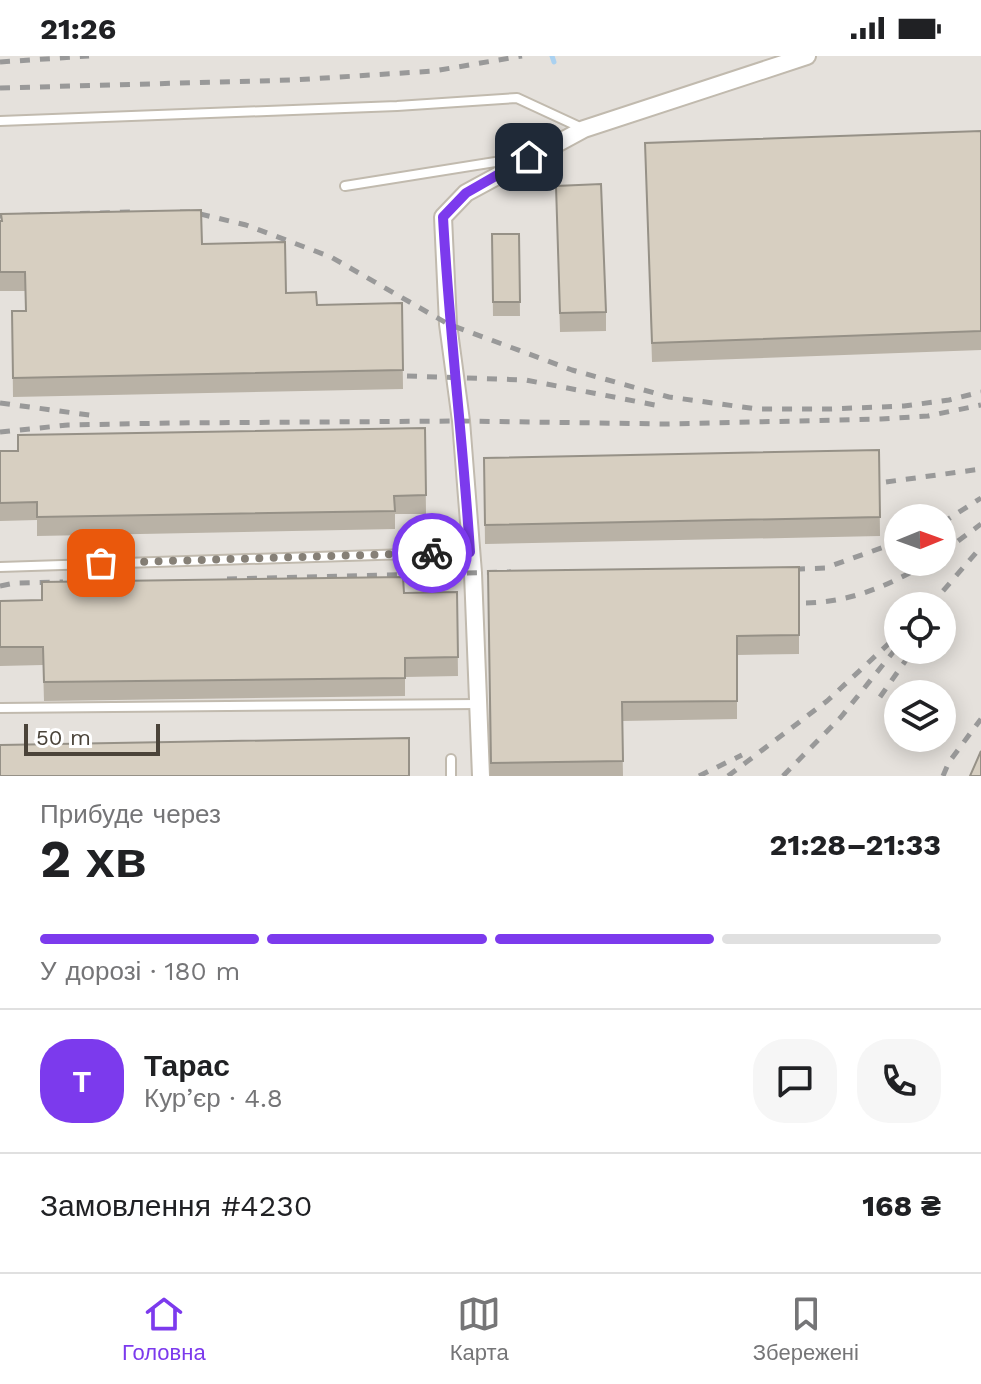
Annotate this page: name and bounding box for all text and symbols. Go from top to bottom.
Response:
text: 21:26 [40,11,116,46]
pin [495,123,563,191]
icon: home [507,135,551,179]
north arrow [884,504,956,576]
map controls [884,504,956,752]
courier [392,513,472,593]
pin [67,529,135,597]
icon: bike [410,531,454,575]
icon: bag [79,541,123,585]
button: locate [884,592,956,664]
button: layers [884,680,956,752]
scale bar [24,720,160,756]
text: 50 m [36,725,91,750]
text: Прибуде через [40,799,221,829]
text: 21:28–21:33 [770,827,941,862]
text: 2 хв [40,829,147,890]
text: У дорозі · 180 m [40,956,240,986]
button: chat [753,1039,837,1123]
button: phone [857,1039,941,1123]
text: Тарас [144,1048,230,1083]
text: Т [73,1064,91,1099]
text: Кур’єр · 4.8 [144,1083,283,1113]
text: Замовлення #4230 [40,1188,312,1223]
text: 168 ₴ [862,1188,941,1223]
tab: Головна [122,1292,206,1366]
tab: Карта [450,1292,509,1366]
tab: Збережені [753,1292,859,1366]

